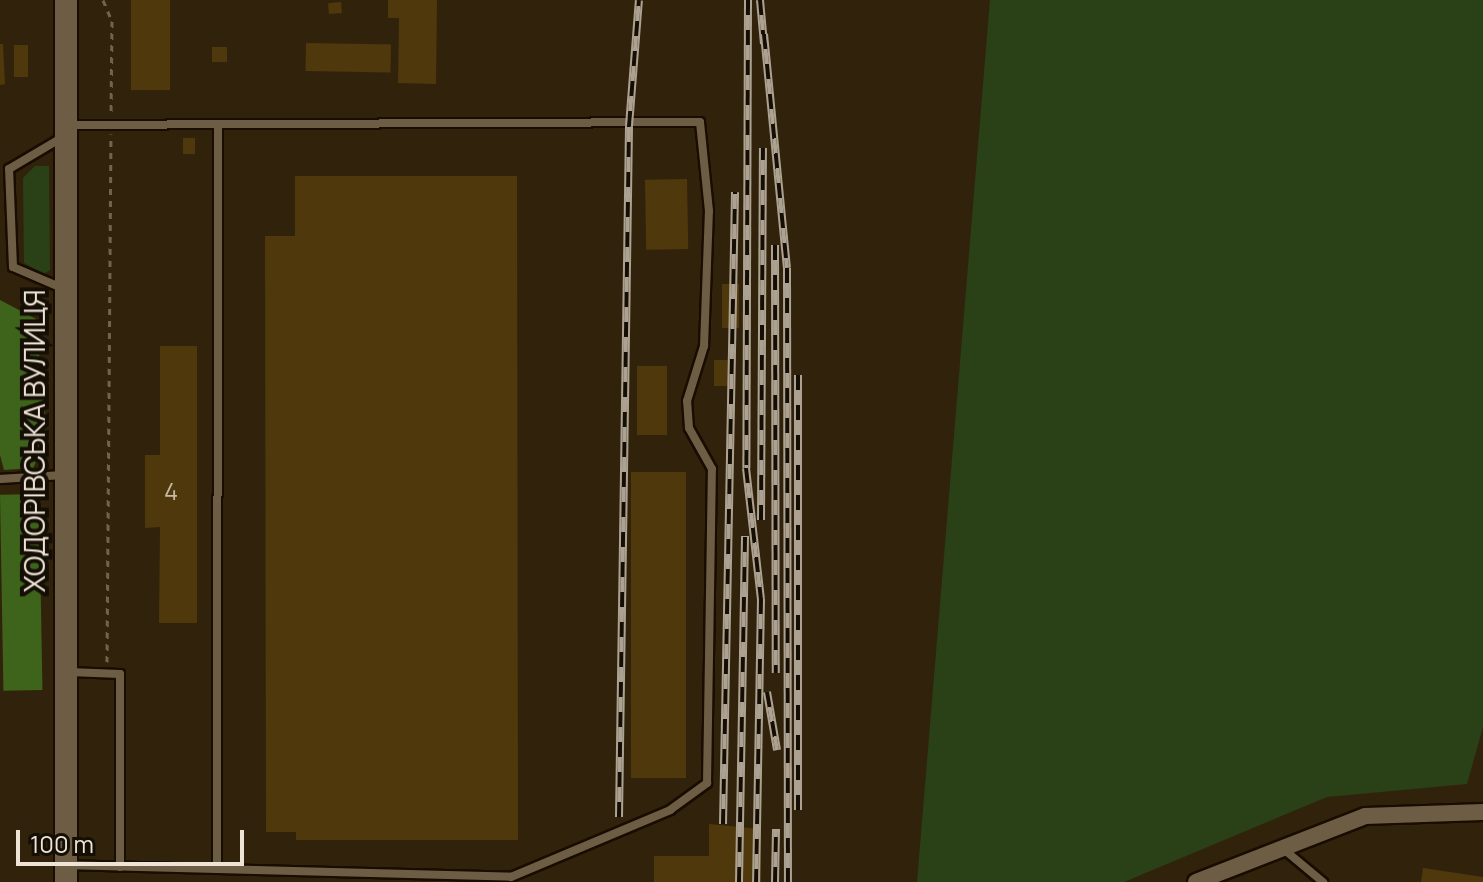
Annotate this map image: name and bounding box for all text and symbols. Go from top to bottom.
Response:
street label: ХОДОРІВСЬКА ВУЛИЦЯ [17,290,51,592]
house number: 4 [164,477,178,505]
scale bar [20,814,248,864]
text: 100 m [30,827,94,860]

